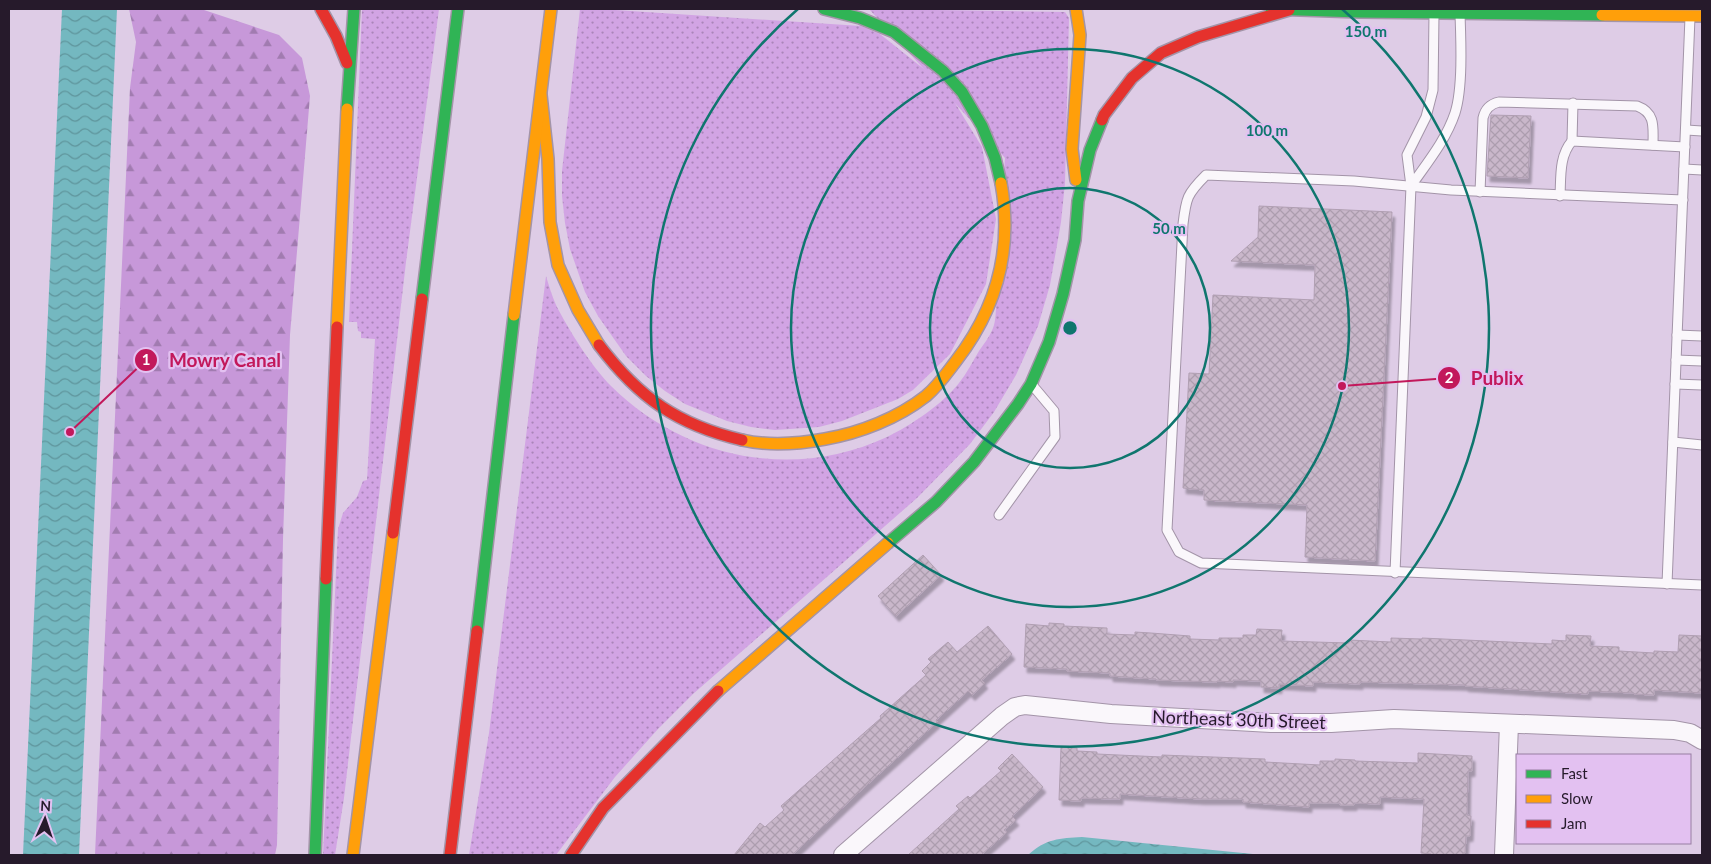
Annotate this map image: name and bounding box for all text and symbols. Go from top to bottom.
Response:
text: 150 m [1345,22,1387,40]
text: 100 m [1246,121,1288,139]
text: 50 m [1152,219,1186,237]
centre of rings [1061,319,1079,337]
callout: Mowry Canal [134,343,291,377]
text: Mowry Canal [169,348,281,371]
text: 1 [142,350,150,368]
callout: Publix [1436,361,1534,395]
text: Publix [1471,366,1523,389]
text: 2 [1445,368,1454,386]
street label: Northeast 30th Street [1152,705,1327,733]
legend [1516,754,1691,844]
text: Fast [1561,764,1588,782]
text: Slow [1561,789,1593,807]
north arrow [20,794,70,844]
text: N [40,797,52,814]
text: Jam [1561,814,1587,832]

